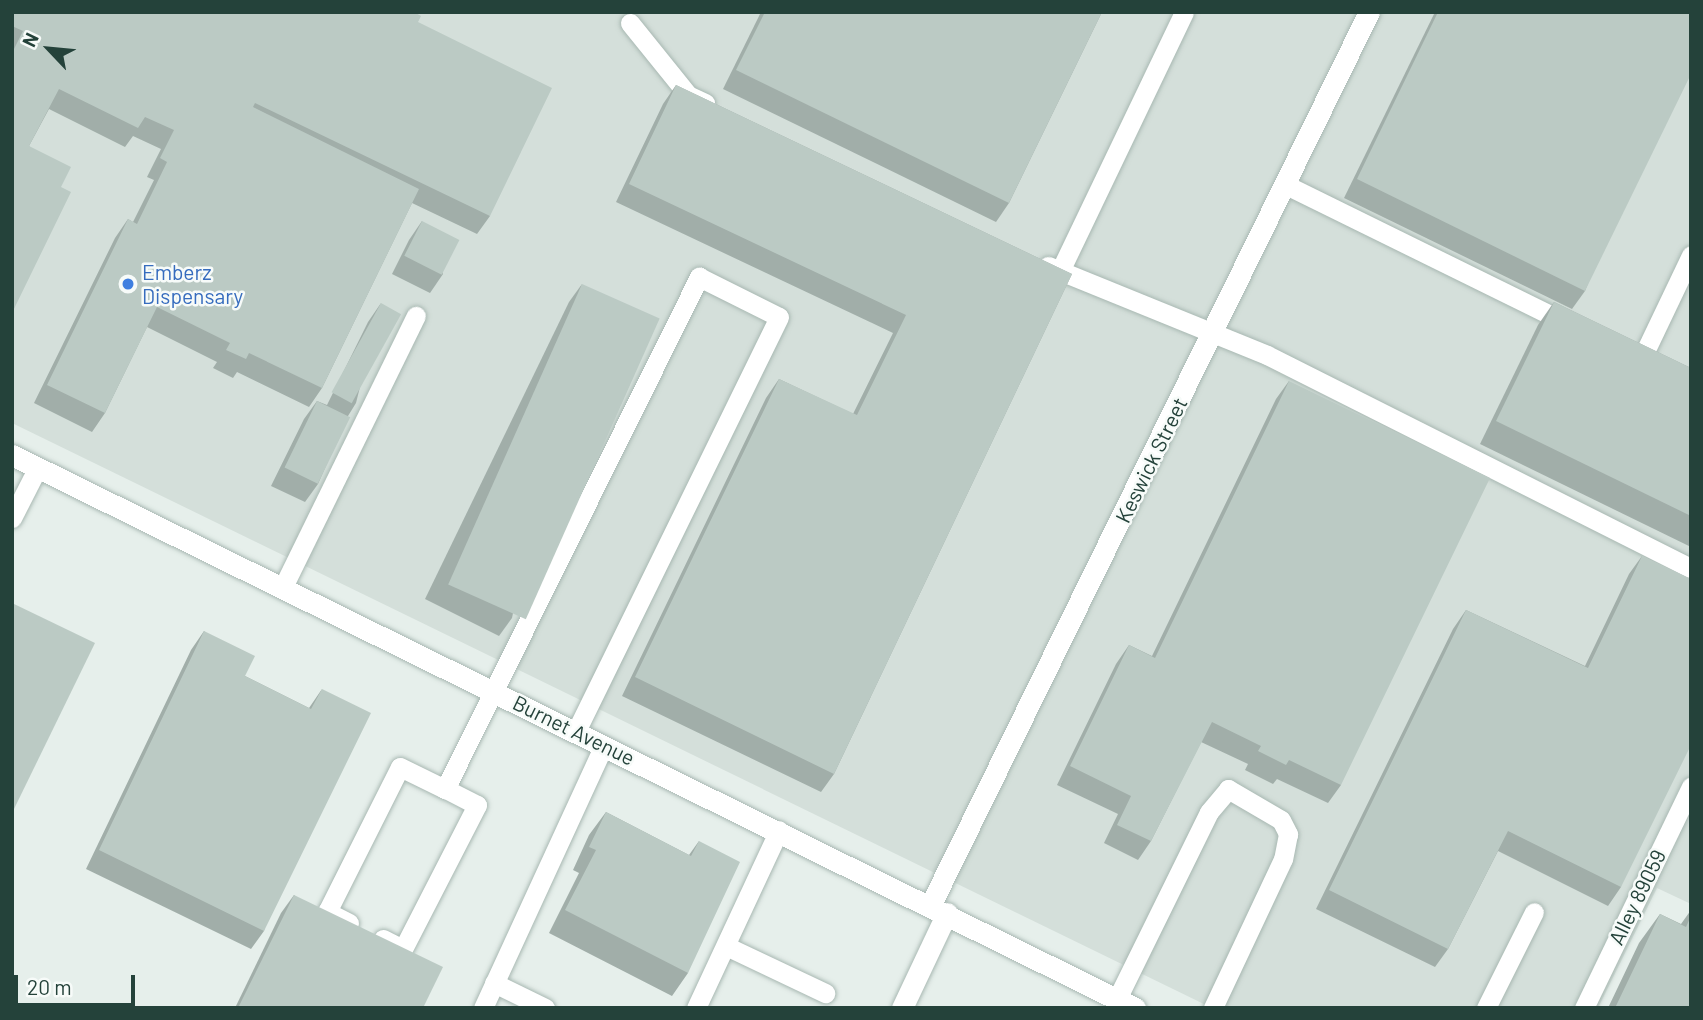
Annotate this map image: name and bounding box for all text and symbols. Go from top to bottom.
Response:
north arrow [14,14,84,84]
text: N [17,29,43,50]
place label: Emberz Dispensary [142,259,243,309]
marker: Emberz Dispensary [120,276,136,292]
street label: Keswick Street [1110,393,1192,527]
street label: Burnet Avenue [509,690,639,770]
street label: Alley 89059 [1603,845,1671,949]
scale bar [18,960,138,1004]
text: 20 m [27,974,72,999]

